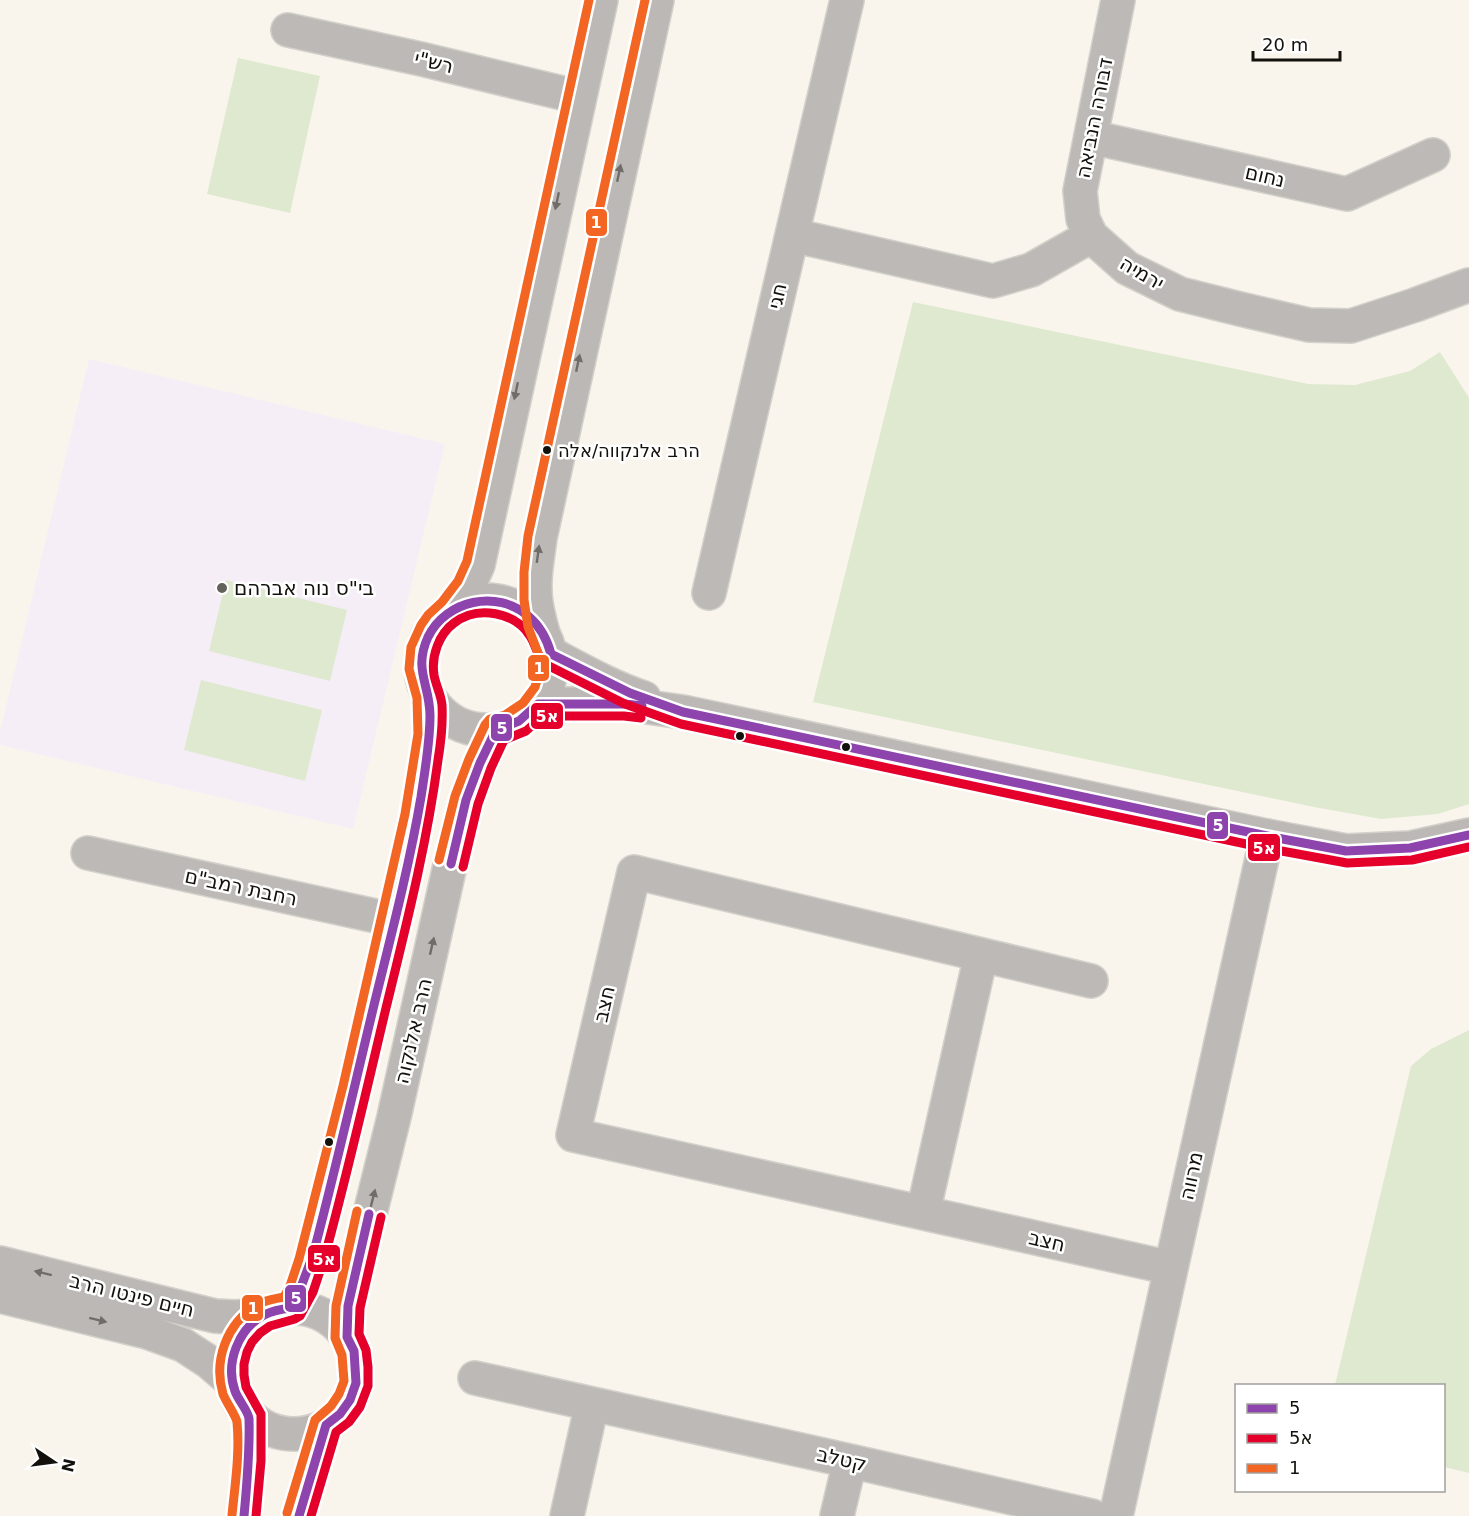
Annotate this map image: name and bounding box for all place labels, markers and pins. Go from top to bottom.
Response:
place label: הרב אלנקווה/אלה [558,440,700,461]
marker: הרב אלנקווה/אלה [541,444,553,456]
place label: בי"ס נוה אברהם [234,576,374,600]
marker: בי"ס נוה אברהם [215,581,229,595]
unlabelled marker [734,730,746,742]
unlabelled marker [840,741,852,753]
unlabelled marker [323,1136,335,1148]

